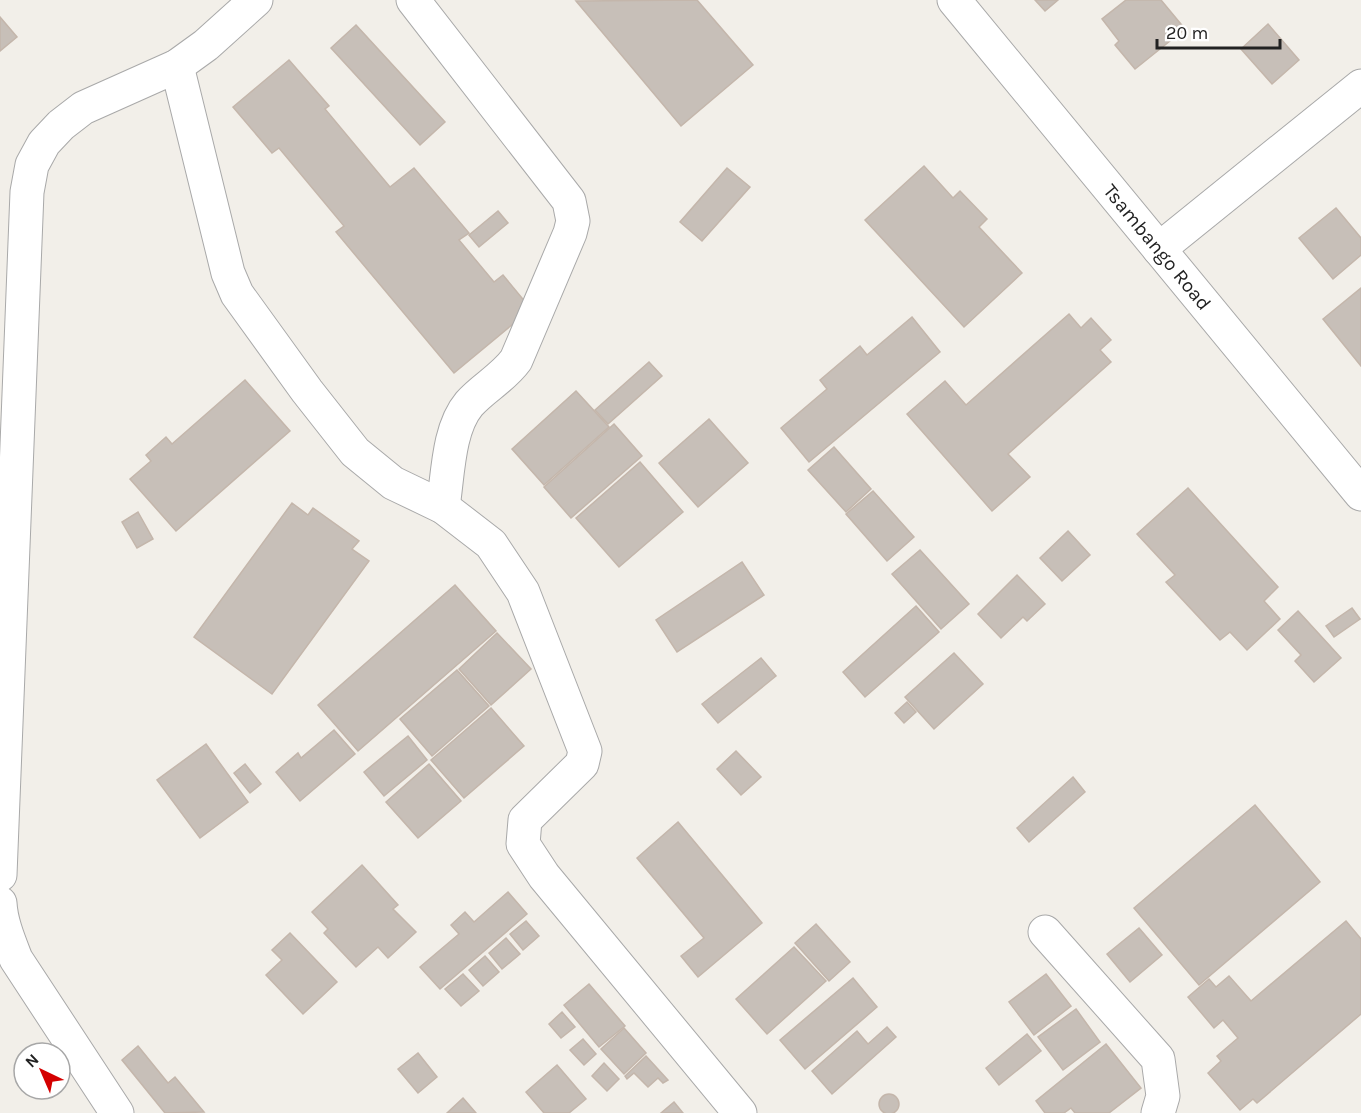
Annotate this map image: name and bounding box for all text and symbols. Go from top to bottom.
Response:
scale bar [1157,12,1280,50]
text: 20 m [1166,22,1208,44]
street label: Tsambango Road [1099,179,1216,315]
north arrow [12,1041,72,1101]
text: N [21,1050,43,1071]

